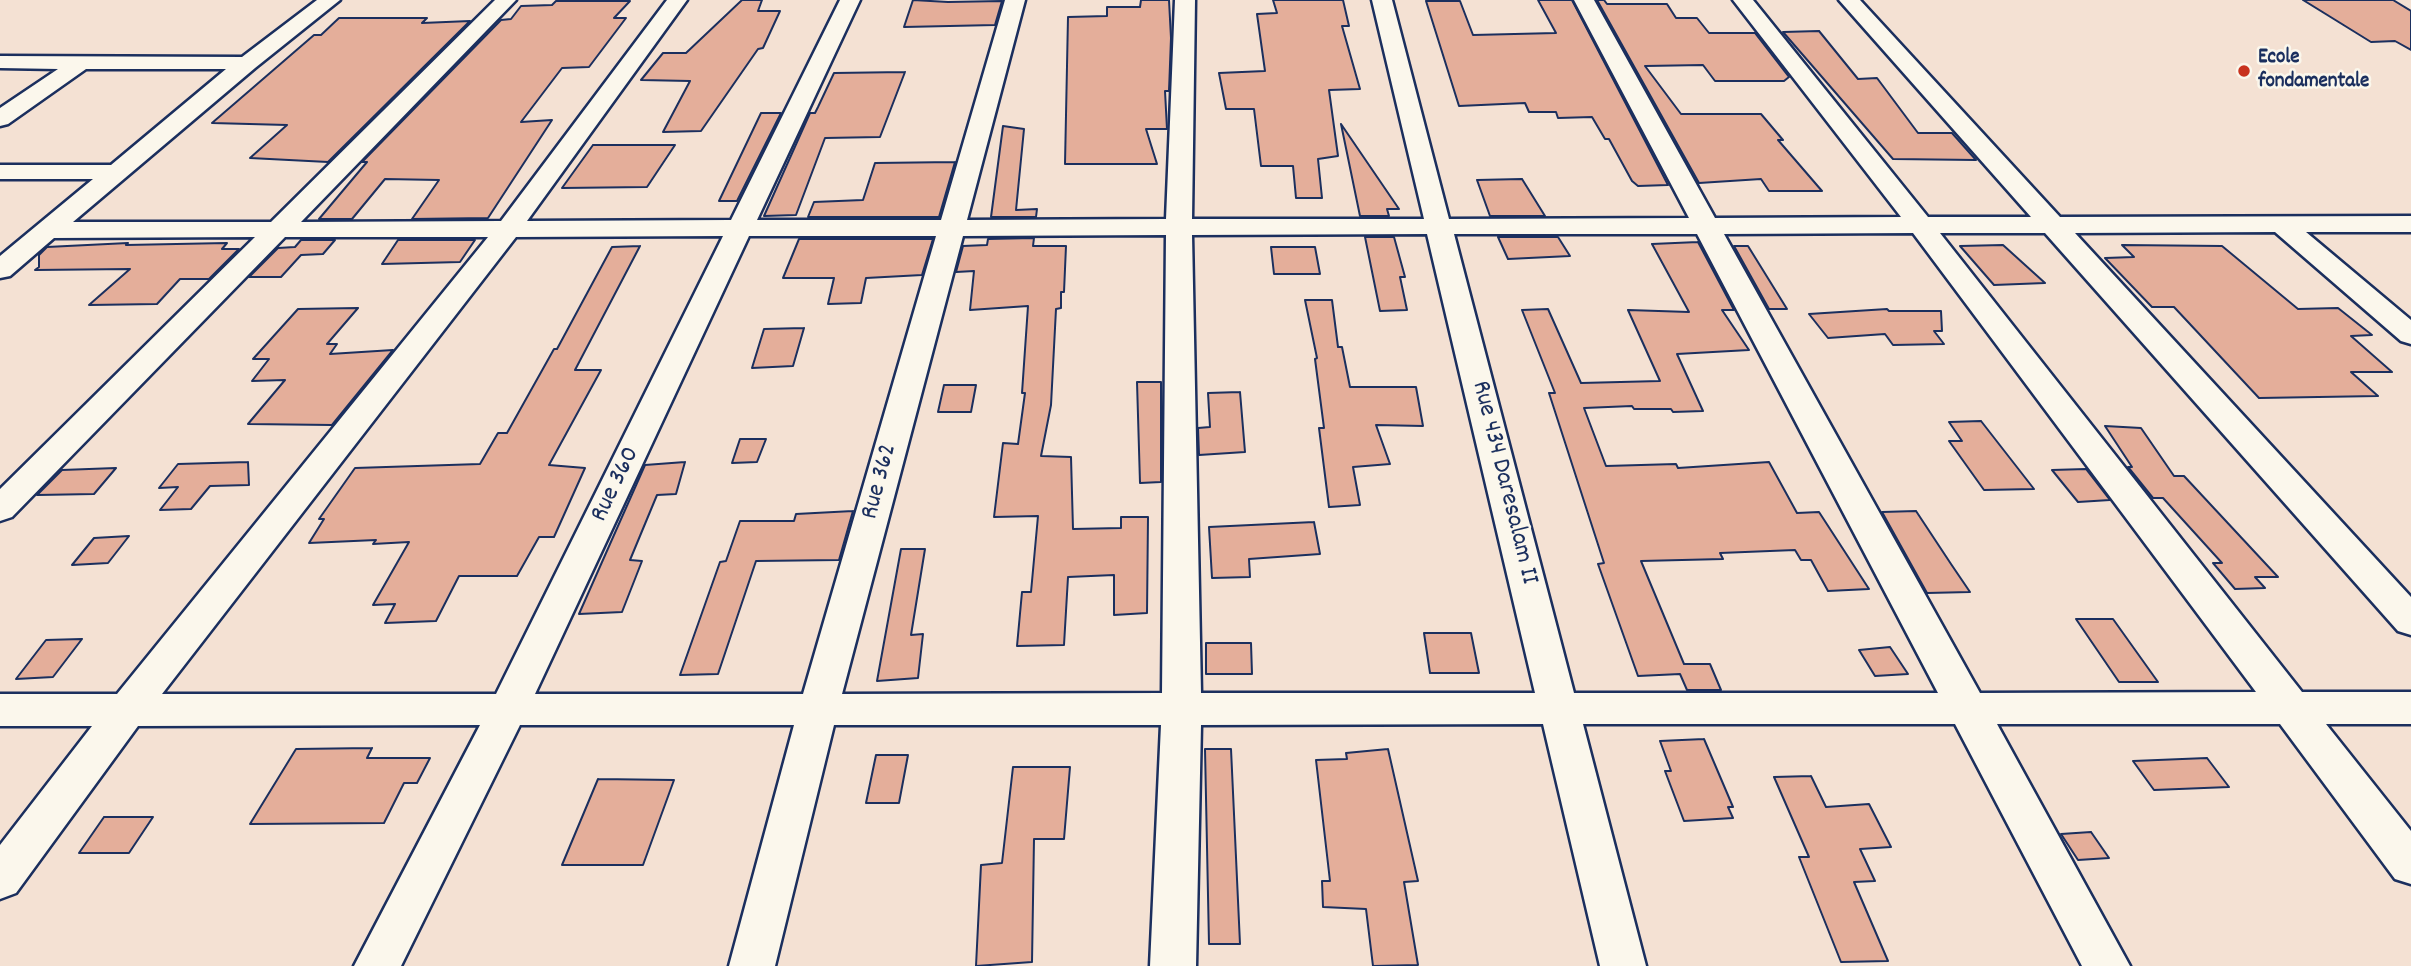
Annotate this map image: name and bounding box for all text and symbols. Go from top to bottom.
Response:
place label: Ecole fondamentale [2258,46,2369,96]
marker: Ecole fondamentale [2236,63,2252,79]
street label: Rue 434 Daresalam II [1463,378,1543,588]
street label: Rue 362 [856,441,906,523]
street label: Rue 360 [586,442,648,528]

